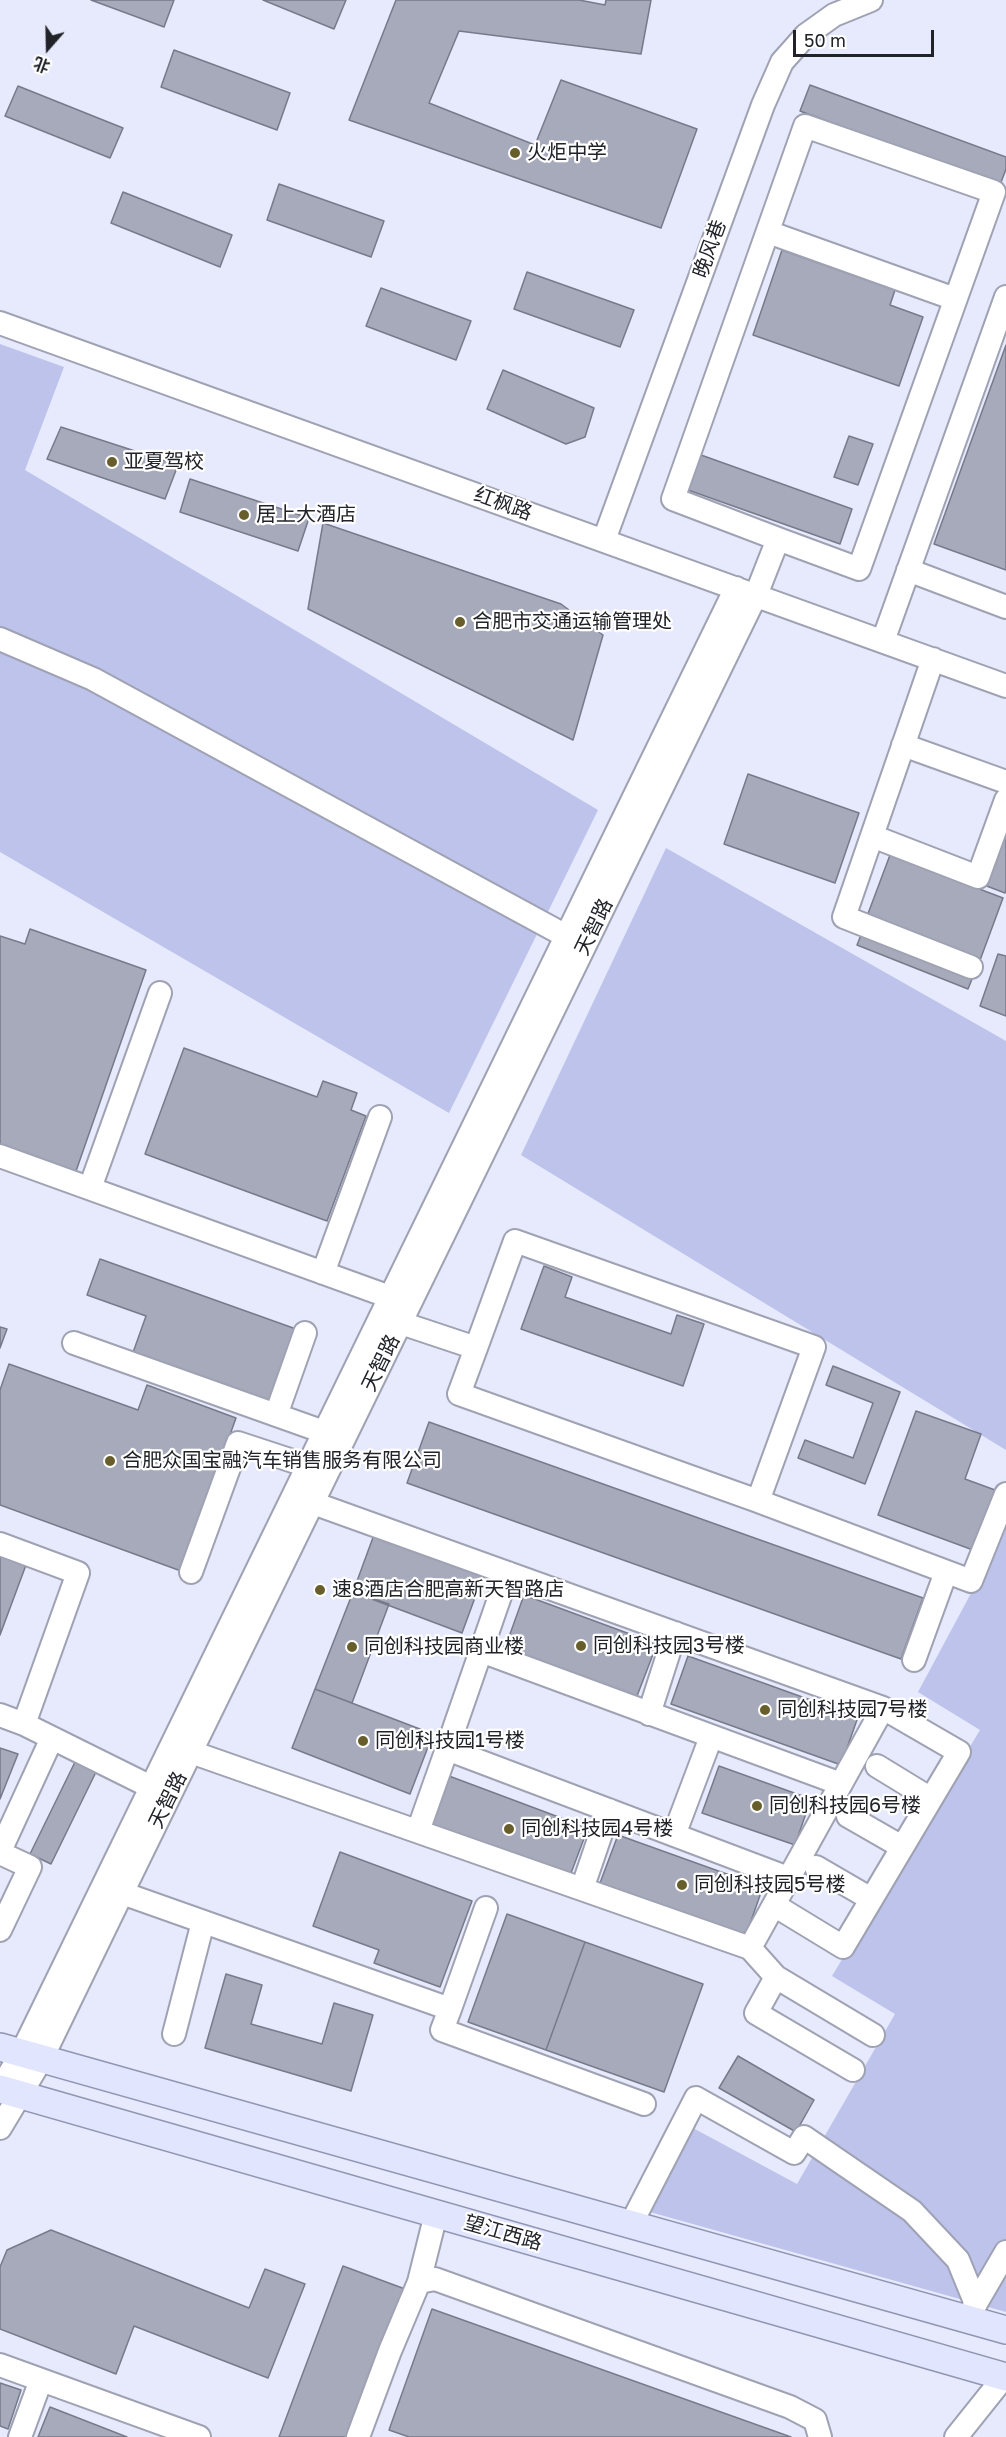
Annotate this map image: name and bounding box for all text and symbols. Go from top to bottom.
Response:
north arrow [18,18,78,78]
scale bar [796,18,937,56]
text: 50 m [804,29,846,51]
text: 北 [31,53,53,77]
place label: 火炬中学 [527,141,607,165]
marker: 火炬中学 [508,146,522,160]
street label: 晚风巷 [688,217,732,281]
place label: 亚夏驾校 [124,450,204,474]
marker: 亚夏驾校 [105,455,119,469]
street label: 红枫路 [471,482,535,526]
place label: 居上大酒店 [256,503,356,527]
marker: 居上大酒店 [237,508,251,522]
place label: 合肥市交通运输管理处 [472,610,672,634]
marker: 合肥市交通运输管理处 [453,615,467,629]
street label: 天智路 [570,895,618,959]
street label: 天智路 [357,1331,405,1395]
place label: 合肥众国宝融汽车销售服务有限公司 [122,1449,442,1473]
marker: 合肥众国宝融汽车销售服务有限公司 [103,1454,117,1468]
place label: 速8酒店合肥高新天智路店 [332,1578,564,1602]
marker: 速8酒店合肥高新天智路店 [313,1583,327,1597]
place label: 同创科技园3号楼 [593,1634,745,1658]
place label: 同创科技园商业楼 [364,1635,524,1659]
marker: 同创科技园3号楼 [574,1639,588,1653]
marker: 同创科技园商业楼 [345,1640,359,1654]
place label: 同创科技园7号楼 [777,1698,928,1722]
marker: 同创科技园7号楼 [758,1703,772,1717]
place label: 同创科技园1号楼 [375,1729,525,1753]
marker: 同创科技园1号楼 [356,1734,370,1748]
street label: 天智路 [144,1768,192,1832]
place label: 同创科技园6号楼 [769,1794,921,1818]
marker: 同创科技园6号楼 [750,1799,764,1813]
place label: 同创科技园4号楼 [521,1817,673,1841]
marker: 同创科技园4号楼 [502,1822,516,1836]
place label: 同创科技园5号楼 [694,1873,846,1897]
marker: 同创科技园5号楼 [675,1878,689,1892]
street label: 望江西路 [461,2210,545,2256]

